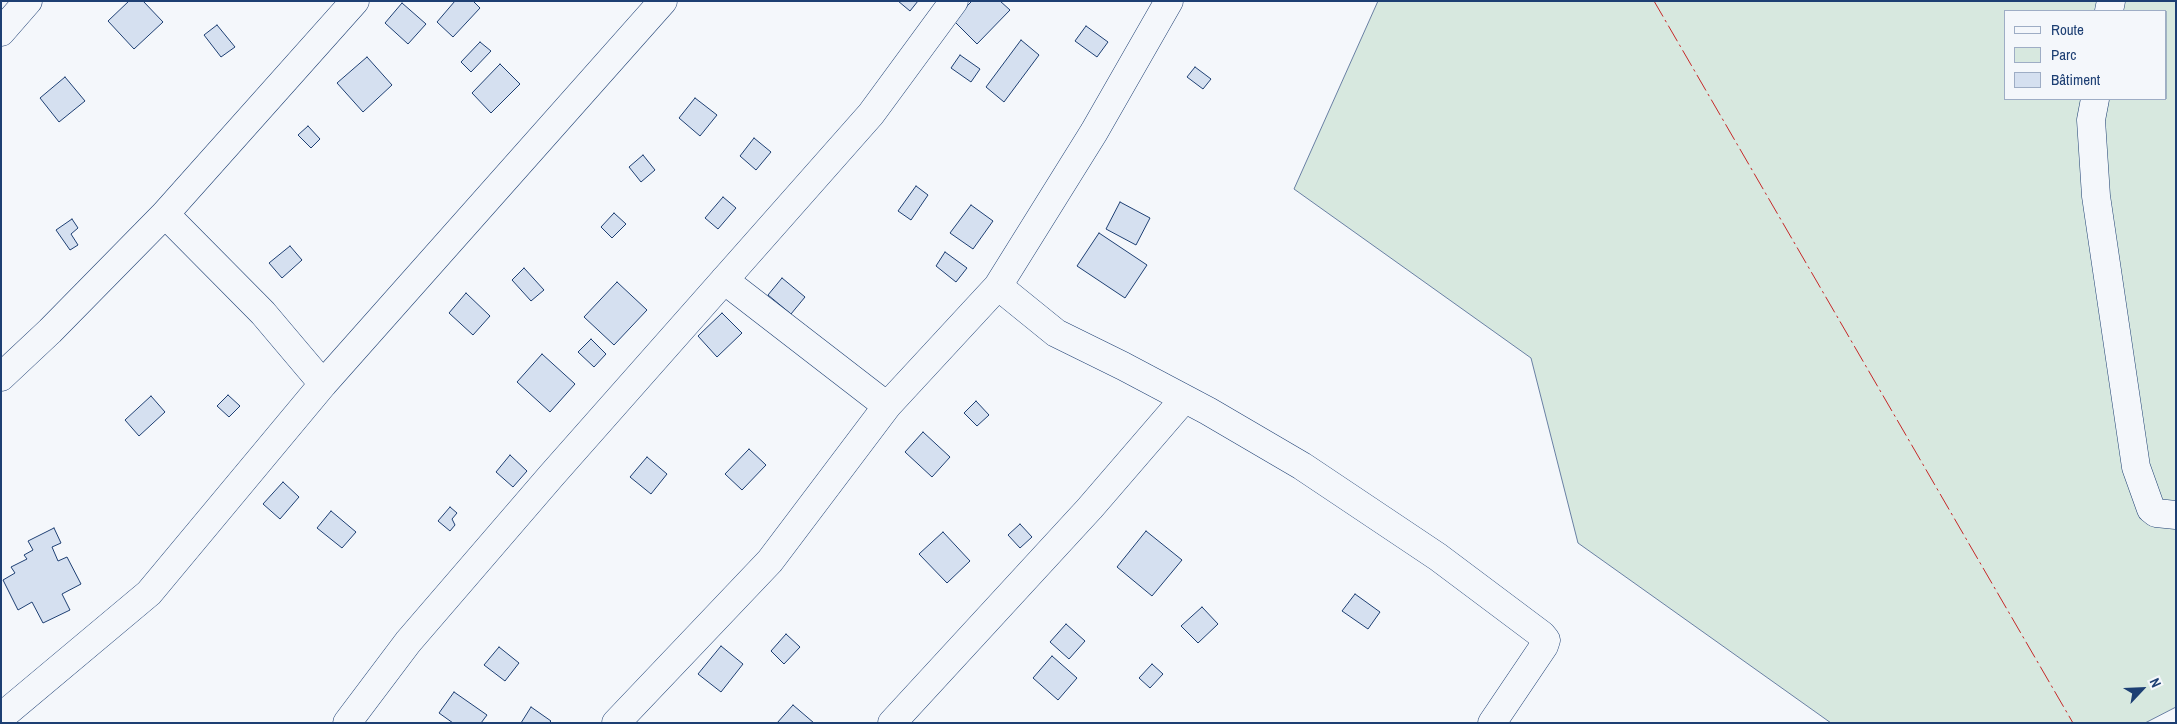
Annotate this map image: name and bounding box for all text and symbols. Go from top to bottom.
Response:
legend [2004,10,2167,100]
text: Route [2051,19,2084,40]
text: Parc [2051,44,2076,65]
text: Bâtiment [2051,69,2100,90]
north arrow [2117,664,2167,714]
text: N [2146,675,2166,690]

